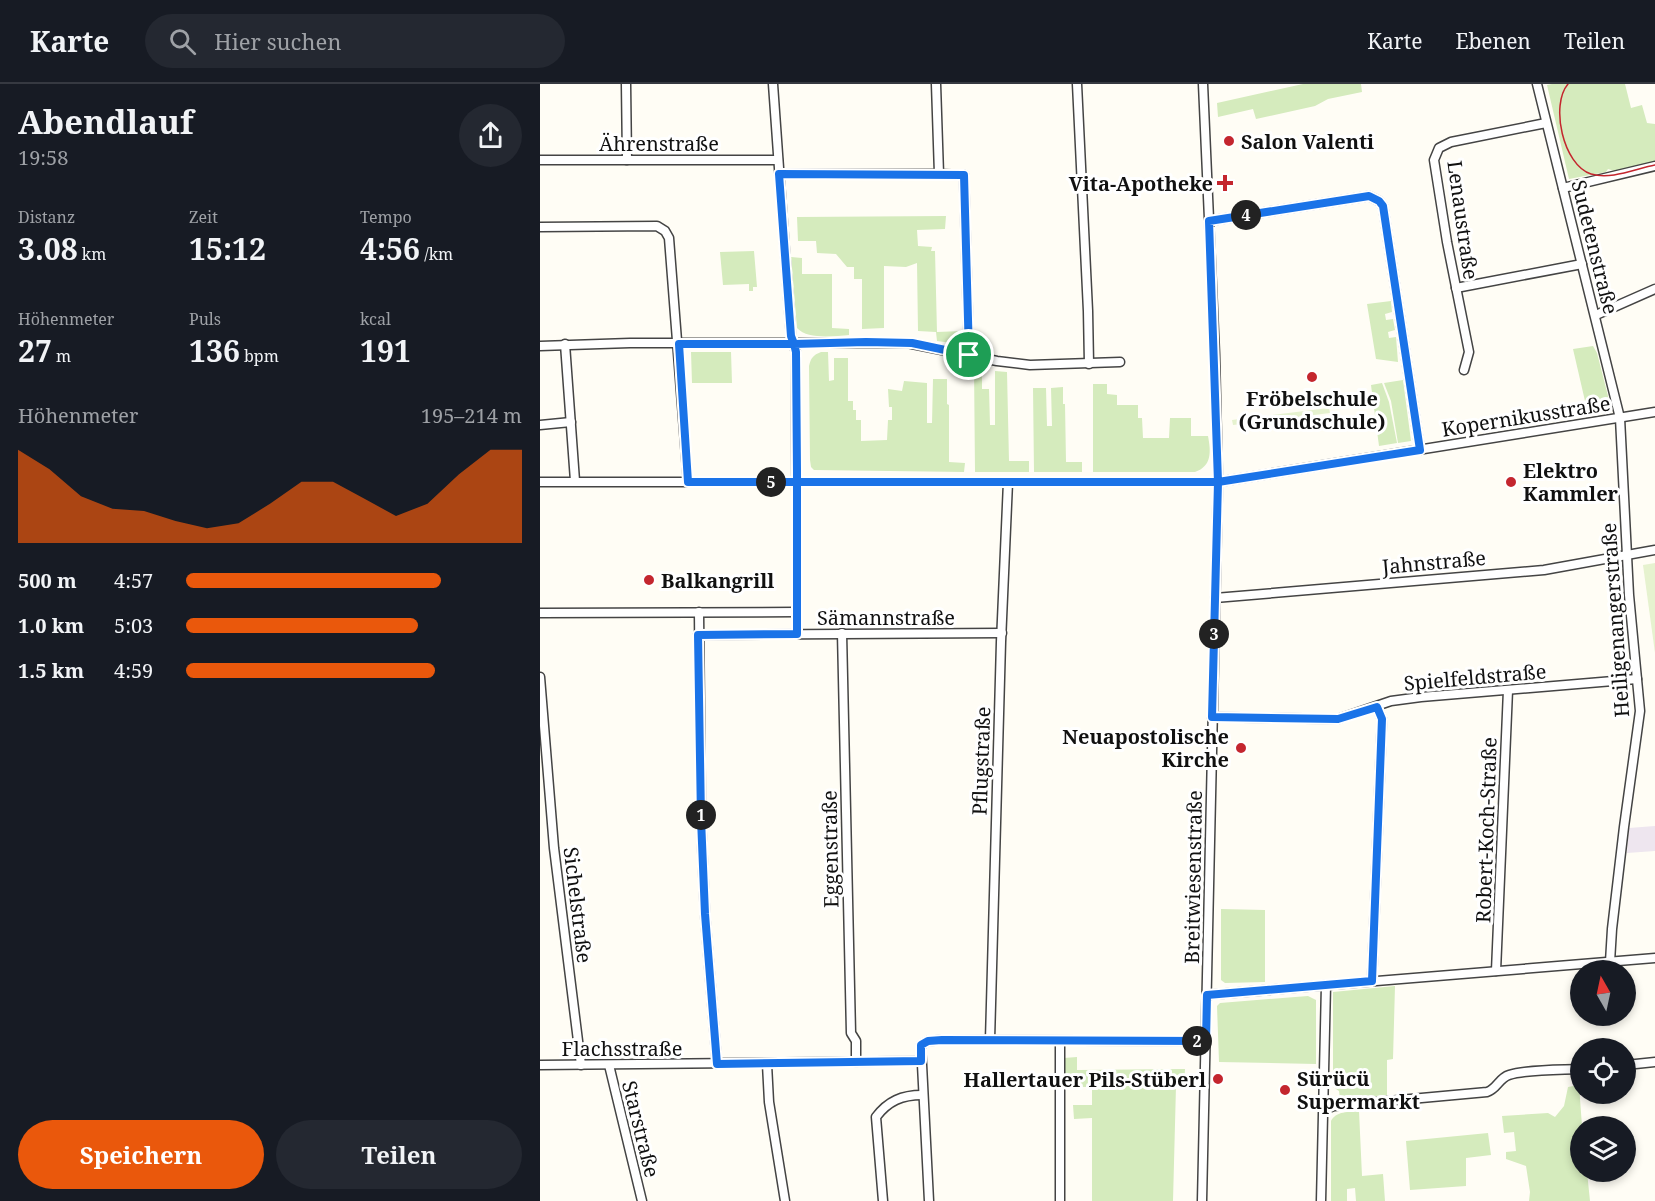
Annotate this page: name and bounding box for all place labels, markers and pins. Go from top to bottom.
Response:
place label: Salon Valenti [1241,128,1374,155]
marker: Salon Valenti [1222,134,1236,148]
place label: Vita-Apotheke [1069,170,1213,197]
marker: Vita-Apotheke [1218,176,1232,190]
pin: 4 [1231,200,1261,230]
pin [943,329,994,380]
marker: Fröbelschule (Grundschule) [1305,370,1319,384]
place label: Fröbelschule (Grundschule) [1239,385,1385,435]
place label: Elektro Kammler [1523,457,1619,507]
pin: 5 [756,467,786,497]
marker: Elektro Kammler [1504,475,1518,489]
place label: Balkangrill [661,567,774,594]
marker: Balkangrill [642,573,656,587]
pin: 3 [1199,619,1229,649]
place label: Neuapostolische Kirche [1062,723,1229,773]
marker: Neuapostolische Kirche [1234,741,1248,755]
pin: 1 [686,800,716,830]
pin: 2 [1182,1026,1212,1056]
place label: Sürücü Supermarkt [1297,1065,1420,1115]
place label: Hallertauer Pils-Stüberl [964,1066,1206,1093]
marker: Hallertauer Pils-Stüberl [1211,1072,1225,1086]
marker: Sürücü Supermarkt [1278,1083,1292,1097]

